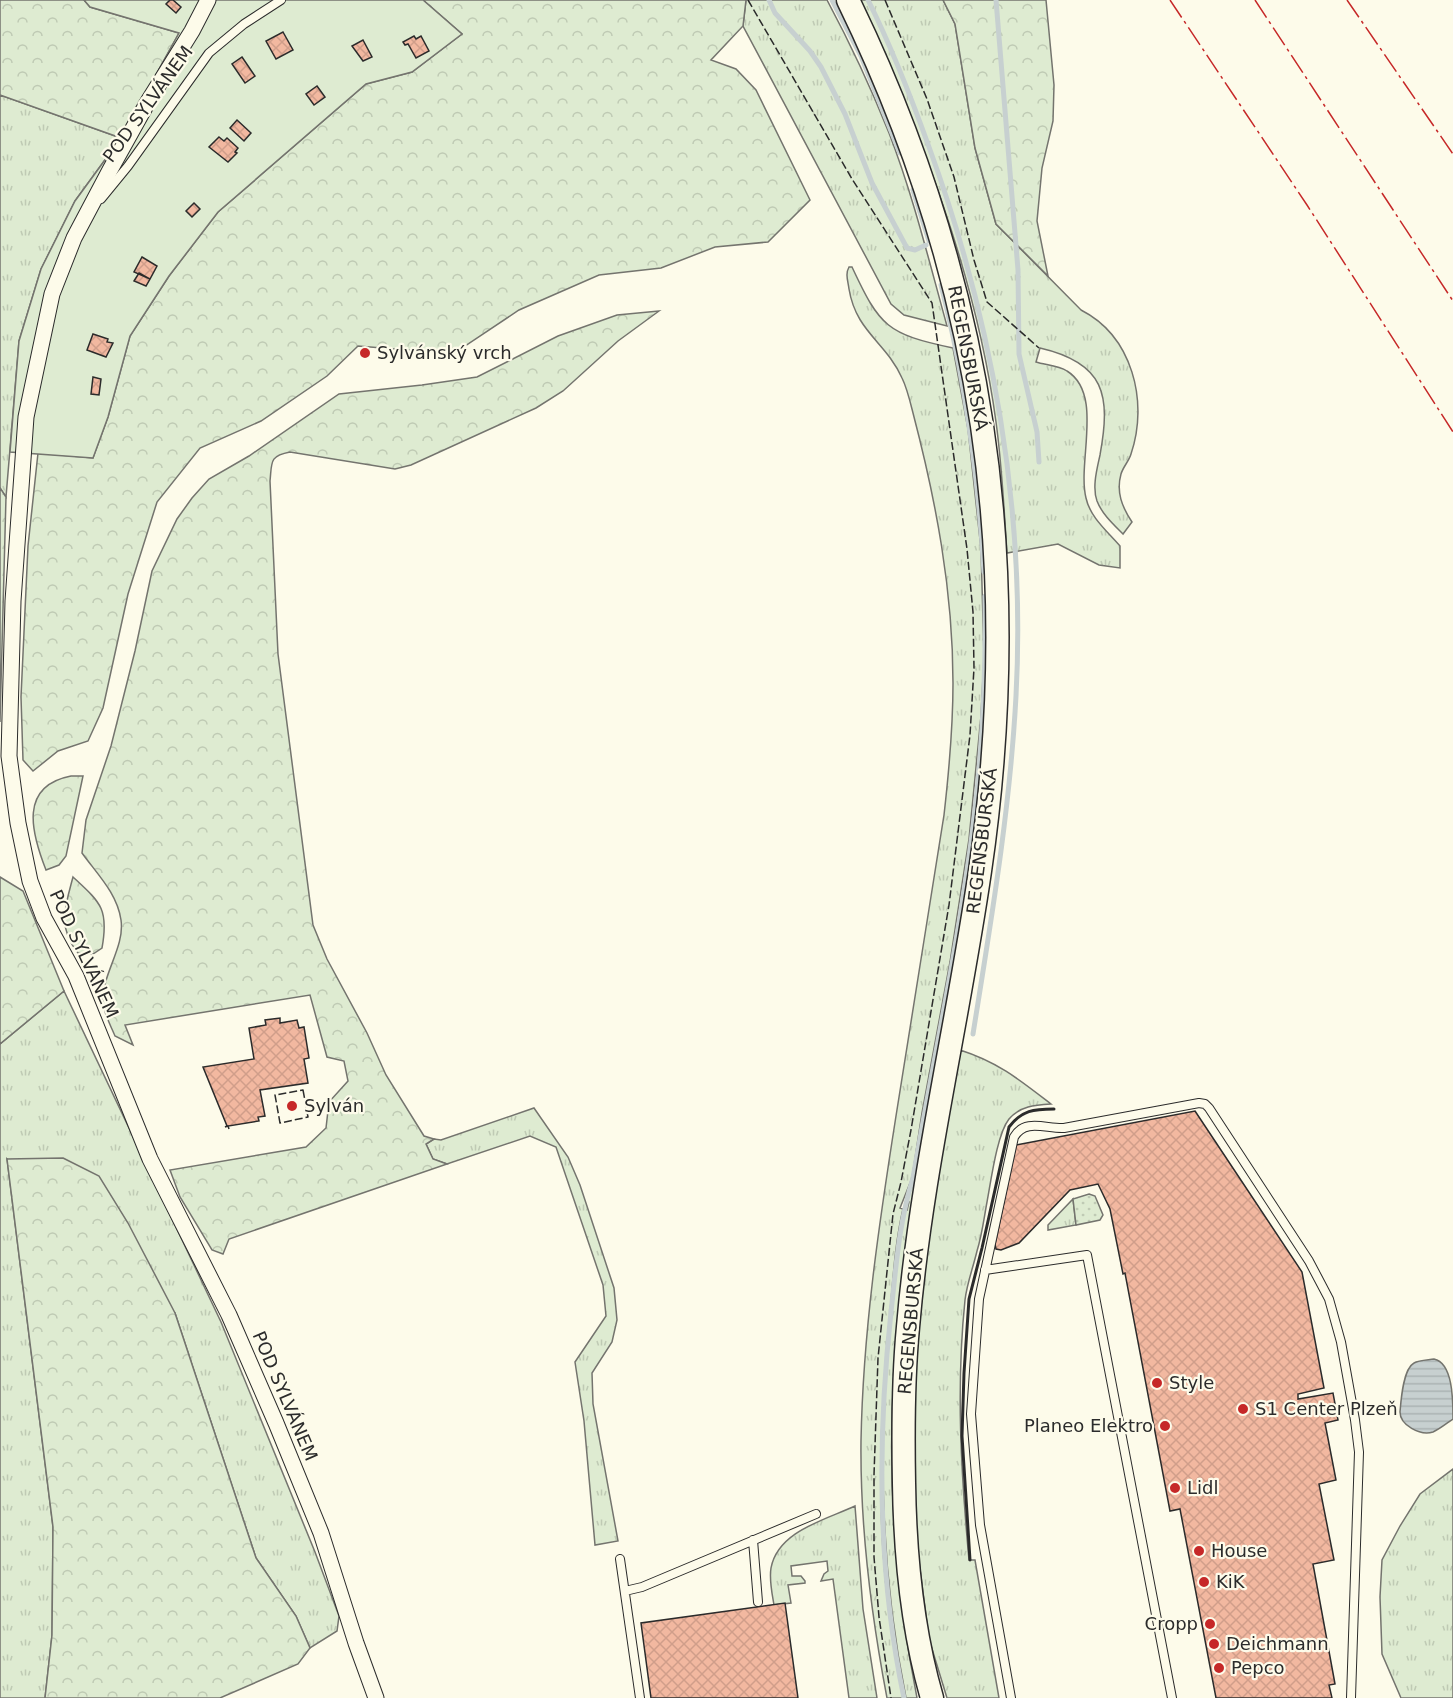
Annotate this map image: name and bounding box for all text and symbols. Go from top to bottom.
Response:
street label: POD SYLVÁNEM [98,41,197,166]
street label: REGENSBURSKÁ [944,284,993,433]
place label: Sylvánský vrch [377,342,512,363]
marker: Sylvánský vrch [358,346,372,360]
street label: REGENSBURSKÁ [962,766,1001,915]
street label: POD SYLVÁNEM [46,886,123,1021]
place label: Sylván [304,1095,364,1116]
marker: Sylván [285,1099,299,1113]
street label: REGENSBURSKÁ [894,1246,927,1395]
street label: POD SYLVÁNEM [249,1328,322,1464]
place label: Style [1169,1372,1214,1393]
marker: Style [1150,1376,1164,1390]
place label: S1 Center Plzeň [1255,1398,1398,1419]
marker: S1 Center Plzeň [1236,1402,1250,1416]
place label: Planeo Elektro [1024,1415,1153,1436]
marker: Planeo Elektro [1158,1419,1172,1433]
place label: Lidl [1187,1477,1218,1498]
marker: Lidl [1168,1481,1182,1495]
place label: House [1211,1540,1267,1561]
marker: House [1192,1544,1206,1558]
place label: KiK [1216,1571,1246,1592]
marker: KiK [1197,1575,1211,1589]
place label: Cropp [1145,1613,1198,1634]
marker: Cropp [1203,1617,1217,1631]
place label: Deichmann [1226,1633,1329,1654]
marker: Deichmann [1207,1637,1221,1651]
place label: Pepco [1231,1657,1285,1678]
marker: Pepco [1212,1661,1226,1675]

